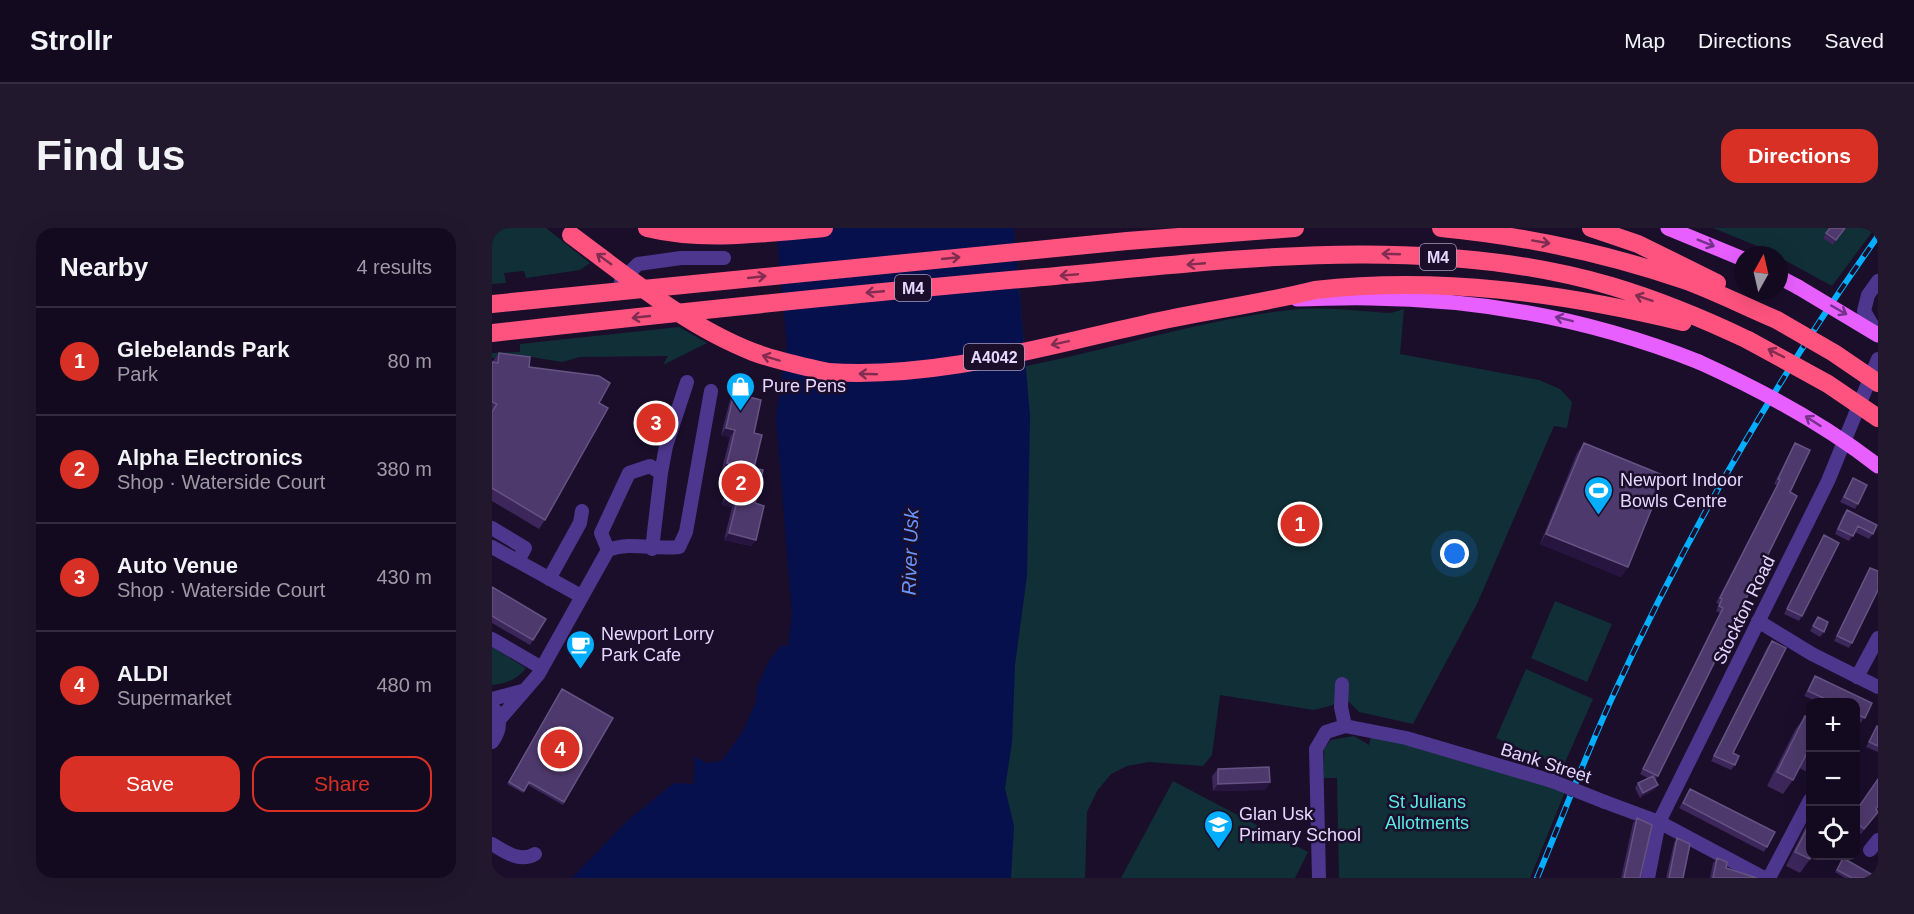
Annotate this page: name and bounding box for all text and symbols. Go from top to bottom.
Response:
text: Strollr [30,25,112,56]
text: Map [1624,29,1665,52]
text: Directions [1698,29,1791,52]
text: Saved [1824,29,1884,52]
button: Directions [1721,129,1878,183]
text: Find us [36,132,185,179]
one-way arrow [1530,237,1550,248]
one-way arrow [1696,238,1715,249]
road number: M4 [1420,244,1456,270]
north arrow [1734,246,1788,300]
one-way arrow [1381,248,1401,260]
text: Nearby [60,252,148,282]
one-way arrow [941,252,961,263]
one-way arrow [597,253,613,266]
text: 4 results [356,256,432,278]
one-way arrow [1186,259,1206,270]
one-way arrow [1060,269,1080,280]
one-way arrow [747,271,766,282]
road number: M4 [895,275,931,301]
one-way arrow [866,287,886,298]
one-way arrow [1635,291,1654,302]
one-way arrow [1830,304,1847,316]
one-way arrow [631,312,651,323]
one-way arrow [1555,313,1574,325]
text: Glebelands Park [117,337,289,362]
one-way arrow [1050,338,1070,349]
road number: A4042 [964,344,1024,370]
one-way arrow [1767,347,1785,359]
text: 1 [74,350,85,372]
text: 80 m [388,350,432,372]
one-way arrow [762,352,781,363]
text: Park [117,363,158,385]
one-way arrow [858,368,878,380]
shop icon: Pure Pens [725,370,757,412]
place label: Pure Pens [762,376,846,396]
pin: 3 [636,400,676,446]
one-way arrow [1805,414,1822,426]
text: Alpha Electronics [117,445,303,470]
text: 2 [74,458,85,480]
text: 380 m [376,458,432,480]
pin: 2 [722,460,760,506]
place label: Newport Indoor Bowls Centre [1620,470,1743,511]
text: Shop · Waterside Court [117,471,325,493]
sports icon: Newport Indoor Bowls Centre [1583,474,1615,516]
pin: 1 [1280,502,1320,546]
water label: River Usk [897,507,923,596]
your location [1440,539,1469,568]
text: Auto Venue [117,553,238,578]
street label: Stockton Road [1709,553,1779,667]
text: 3 [74,566,85,588]
text: 430 m [376,566,432,588]
text: Shop · Waterside Court [117,579,325,601]
place label: Newport Lorry Park Cafe [601,624,714,665]
cafe icon: Newport Lorry Park Cafe [564,628,596,670]
text: ALDI [117,661,168,686]
text: 4 [74,674,85,696]
text: 480 m [376,674,432,696]
text: Supermarket [117,687,232,709]
map controls [1806,698,1860,860]
button: + [1806,698,1860,752]
pin: 4 [540,726,580,772]
street label: Bank Street [1498,739,1594,787]
button: − [1806,752,1860,806]
button: Save [60,756,240,812]
button: Share [252,756,432,812]
park label: St Julians Allotments [1385,792,1469,833]
place label: Glan Usk Primary School [1239,804,1361,845]
button: locate [1806,806,1860,860]
school or university icon: Glan Usk Primary School [1202,808,1234,850]

